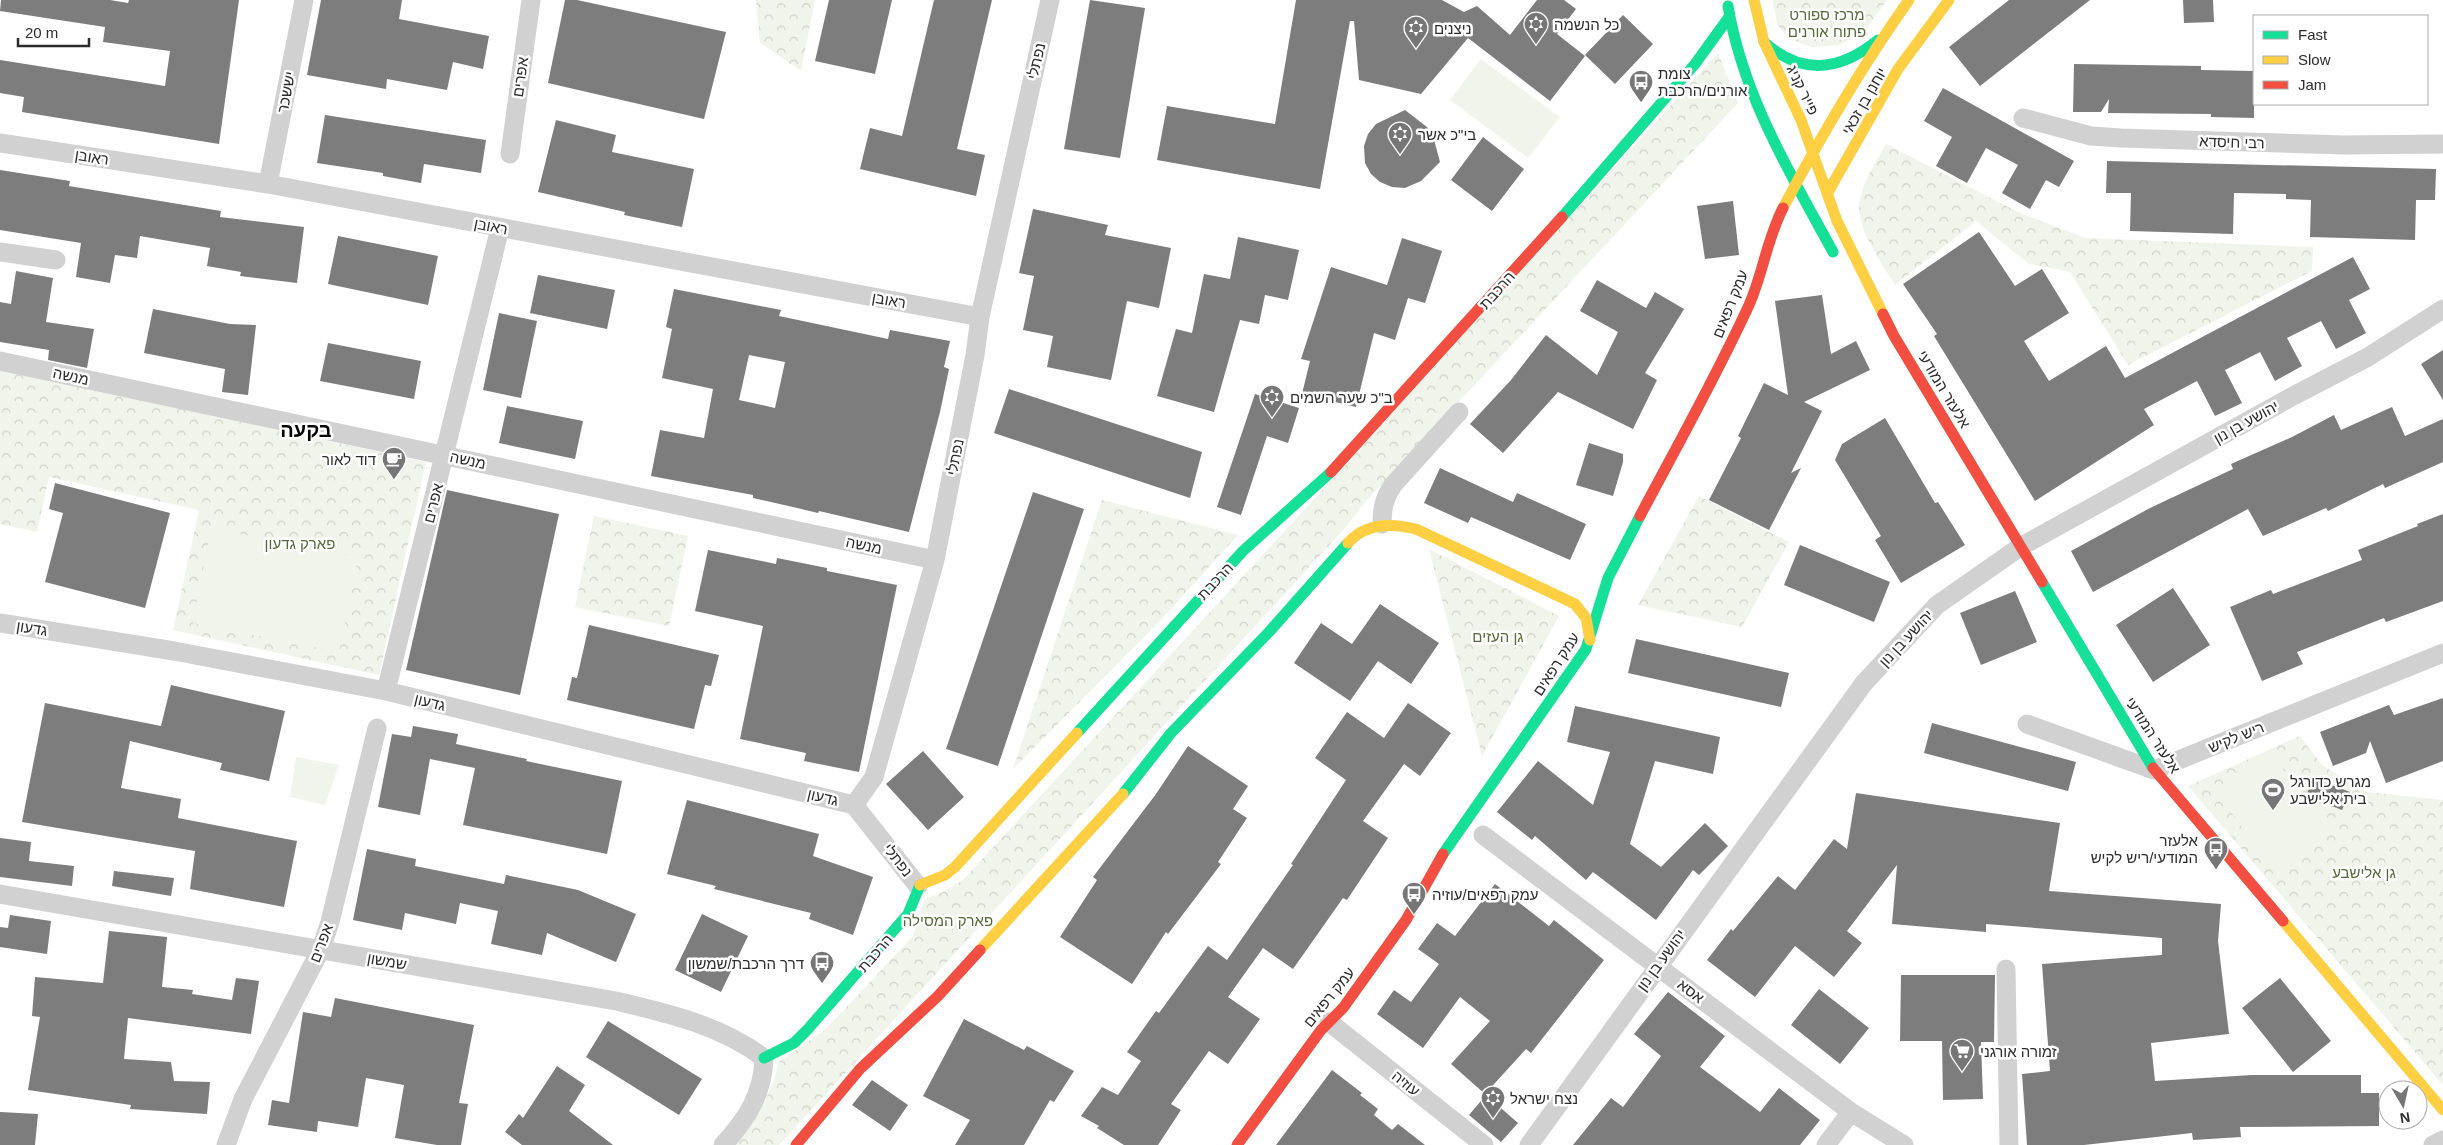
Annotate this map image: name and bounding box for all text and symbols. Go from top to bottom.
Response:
park label: מרכז ספורט פתוח אורנים [1788,6,1866,40]
synagogue icon: כל הנשמה [1523,11,1549,45]
scale bar [18,15,89,47]
synagogue icon: ניצנים [1403,15,1429,49]
legend [2253,15,2428,105]
place label: כל הנשמה [1554,16,1620,33]
place label: ניצנים [1434,20,1472,37]
text: 20 m [25,24,58,41]
text: Fast [2298,26,2328,43]
street label: נפתלי [1024,41,1048,81]
text: Slow [2298,51,2331,68]
street label: אפרים [509,55,531,98]
street label: פייר קניג [1784,62,1822,118]
place label: צומת אורנים/הרכבת [1658,65,1748,99]
street label: יוחנן בן זכאי [1838,65,1890,137]
bus stop icon: צומת אורנים/הרכבת [1628,69,1654,103]
street label: יששכר [274,70,298,114]
text: Jam [2298,76,2326,93]
synagogue icon: בי"כ אשר [1387,121,1413,155]
place label: בי"כ אשר [1418,126,1476,143]
street label: רבי חיסדא [2199,132,2265,152]
street label: ראובן [74,146,110,168]
street label: ראובן [473,214,509,238]
street label: הרכבת [1476,268,1518,312]
street label: עמק רפאים [1709,268,1751,340]
street label: ראובן [871,289,907,311]
street label: אלעזר המודעי [1914,347,1974,431]
street label: מנשה [51,364,91,388]
synagogue icon: ב"כ שער השמים [1259,384,1285,418]
place label: ב"כ שער השמים [1290,389,1393,406]
street label: יהושע בן נון [2211,397,2281,447]
district label: בקעה [280,419,332,441]
street label: נפתלי [943,437,967,477]
cafe icon: דוד לאור [381,446,407,480]
street label: מנשה [448,448,488,472]
place label: דוד לאור [322,451,376,468]
street label: אפרים [420,481,446,525]
street label: מנשה [844,533,884,557]
park label: פארק גדעון [265,535,335,552]
street label: הרכבת [1194,559,1236,603]
street label: יהושע בן נון [1875,606,1937,670]
street label: גדעון [15,617,49,639]
park label: גן העזים [1472,628,1524,645]
street label: עמק רפאים [1529,629,1583,699]
street label: גדעון [413,690,447,714]
street label: אלעזר המודעי [2122,694,2184,777]
street label: ריש לקיש [2206,718,2266,756]
place label: מגרש כדורגל בית אלישבע [2290,773,2371,807]
sports icon: מגרש כדורגל בית אלישבע [2260,777,2286,811]
street label: גדעון [806,785,840,809]
place label: אלעזר המודעי/ריש לקיש [2091,832,2199,866]
bus stop icon: אלעזר המודעי/ריש לקיש [2203,836,2229,870]
street label: נפתלי [880,840,916,880]
park label: גן אלישבע [2332,864,2396,881]
bus stop icon: עמק רפאים/עוזיה [1401,881,1427,915]
place label: עמק רפאים/עוזיה [1432,886,1539,903]
park label: פארק המסילה [903,912,993,929]
street label: אפרים [306,921,336,965]
street label: יהושע בן נון [1633,926,1689,994]
street label: הרכבת [854,931,896,975]
street label: שמשון [366,949,408,973]
bus stop icon: דרך הרכבת/שמשון [809,950,835,984]
place label: דרך הרכבת/שמשון [688,955,804,972]
street label: עמק רפאים [1300,964,1358,1030]
street label: אסא [1674,976,1708,1007]
supermarket icon: זמורה אורגני [1949,1038,1975,1072]
place label: זמורה אורגני [1980,1043,2057,1060]
street label: עוזיה [1389,1067,1423,1099]
north arrow [2378,1080,2428,1130]
synagogue icon: נצח ישראל [1480,1085,1506,1119]
place label: נצח ישראל [1510,1090,1578,1107]
text: N [2399,1109,2411,1127]

